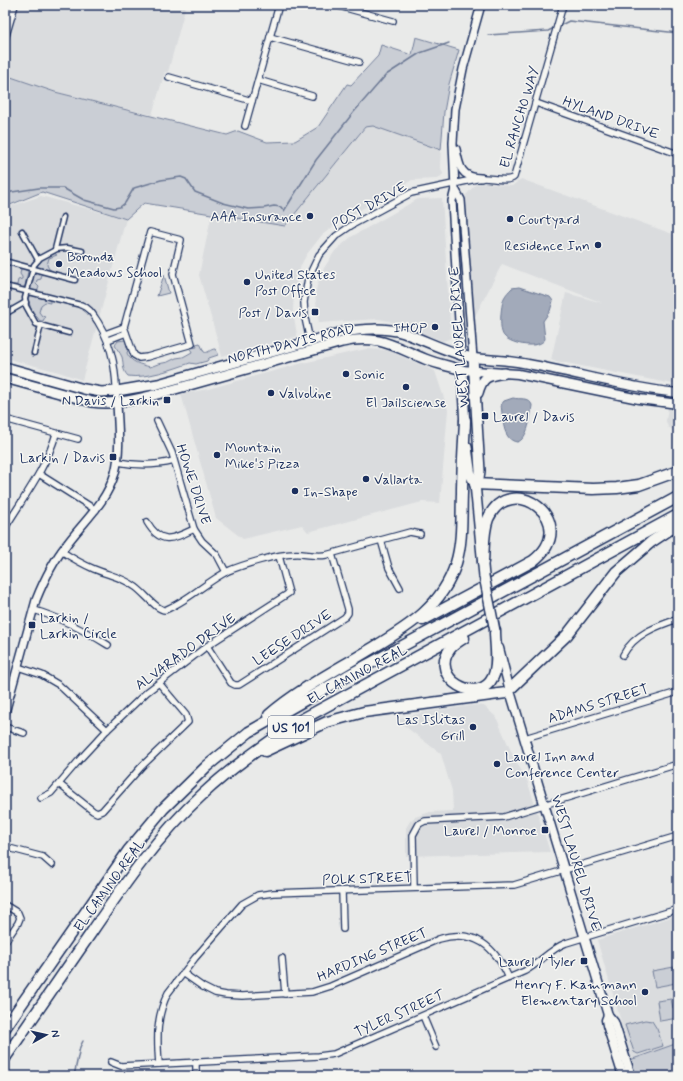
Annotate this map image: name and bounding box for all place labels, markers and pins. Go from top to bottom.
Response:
place label: AAA Insurance [210,208,302,226]
marker: AAA Insurance [305,211,315,221]
place label: Courtyard [518,211,579,229]
marker: Courtyard [505,214,515,224]
place label: Residence Inn [504,237,590,255]
marker: Residence Inn [593,240,603,250]
place label: Boronda Meadows School [67,248,162,282]
marker: Boronda Meadows School [54,259,64,269]
place label: United States Post Office [255,266,335,300]
marker: United States Post Office [242,277,252,287]
place label: Post / Davis [239,304,307,322]
marker: Post / Davis [310,307,320,317]
place label: IHOP [393,319,427,337]
marker: IHOP [430,322,440,332]
place label: Sonic [354,366,385,384]
marker: Sonic [341,369,351,379]
marker: El Jailsciense [401,382,411,392]
place label: Valvoline [279,385,332,403]
marker: Valvoline [266,388,276,398]
place label: N Davis / Larkin [62,392,159,410]
place label: El Jailsciense [365,394,447,412]
marker: N Davis / Larkin [162,395,172,405]
place label: Laurel / Davis [493,408,575,426]
marker: Laurel / Davis [480,411,490,421]
place label: Mountain Mike's Pizza [225,439,300,473]
place label: Larkin / Davis [20,449,105,467]
marker: Mountain Mike's Pizza [212,450,222,460]
marker: Larkin / Davis [108,452,118,462]
place label: Vallarta [374,471,423,489]
marker: Vallarta [361,474,371,484]
place label: In-Shape [303,483,358,501]
marker: In-Shape [290,486,300,496]
place label: Larkin / Larkin Circle [40,609,117,643]
marker: Larkin / Larkin Circle [27,620,37,630]
place label: Las Islitas Grill [396,711,465,745]
marker: Las Islitas Grill [468,722,478,732]
place label: Laurel Inn and Conference Center [505,748,619,782]
marker: Laurel Inn and Conference Center [492,759,502,769]
place label: Laurel / Monroe [444,822,537,840]
marker: Laurel / Monroe [540,825,550,835]
place label: Laurel / Tyler [499,953,576,971]
marker: Laurel / Tyler [579,956,589,966]
place label: Henry F. Kammann Elementary School [515,976,637,1010]
marker: Henry F. Kammann Elementary School [640,987,650,997]

